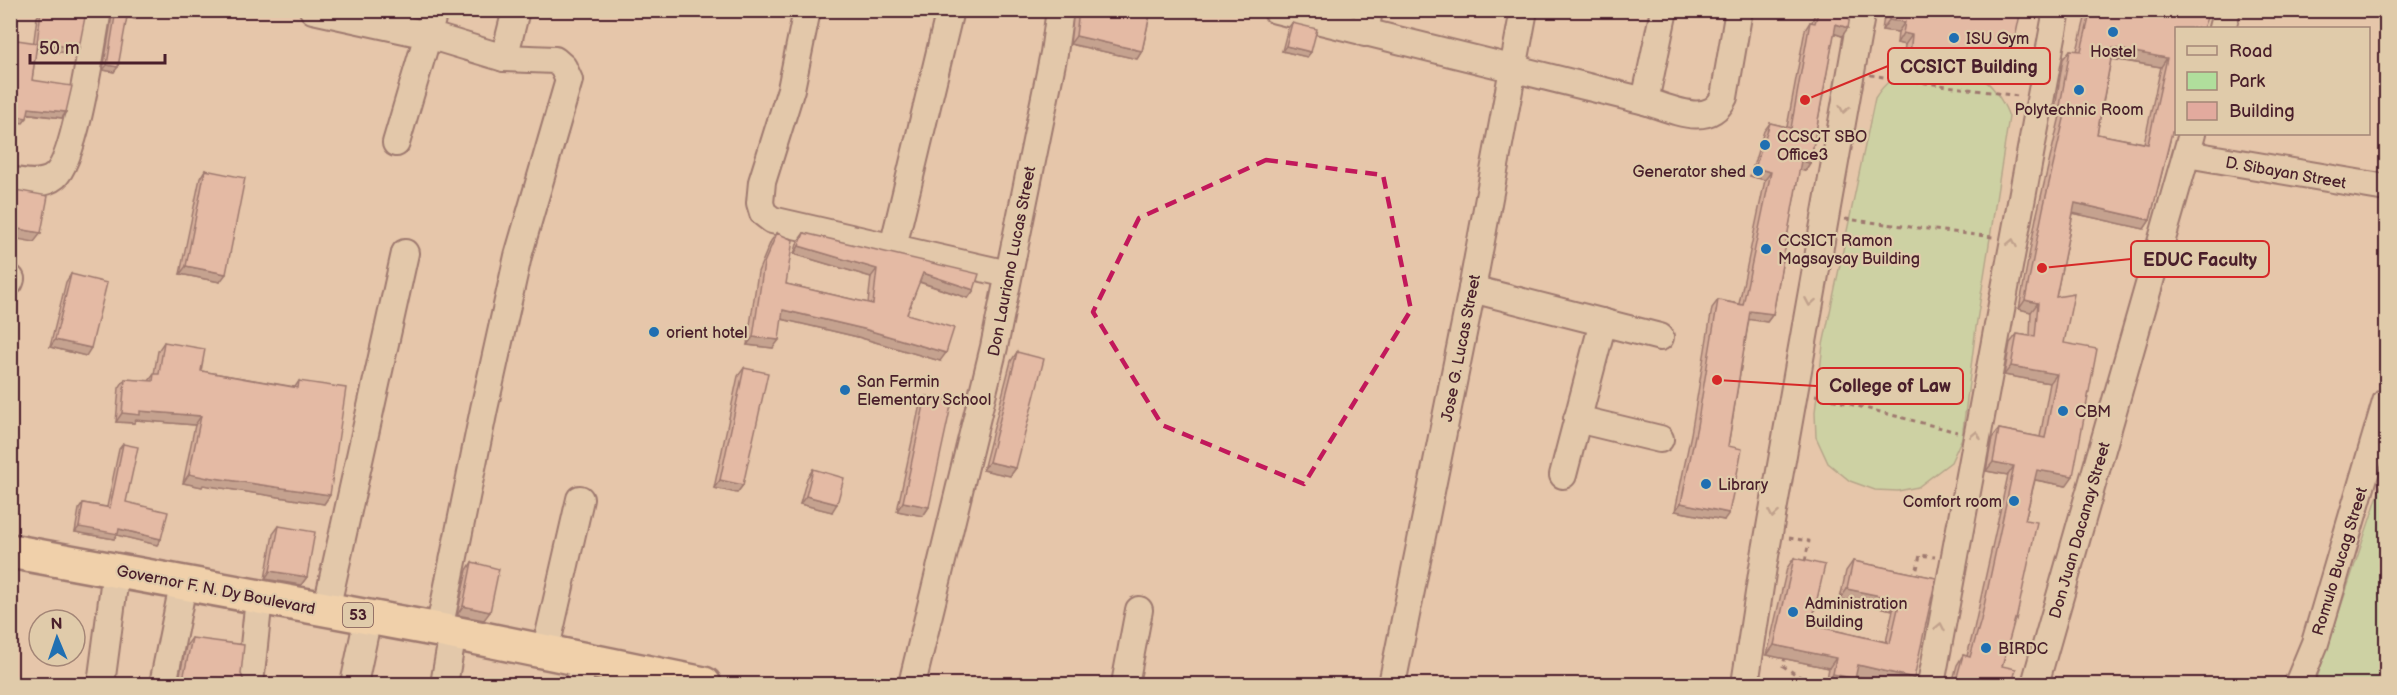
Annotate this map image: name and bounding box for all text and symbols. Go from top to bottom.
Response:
marker: Hostel [2106,25,2120,39]
scale bar [30,27,165,65]
legend [2175,27,2370,135]
place label: ISU Gym [1966,30,2029,49]
marker: ISU Gym [1947,31,1961,45]
text: 50 m [39,38,80,59]
text: Road [2229,41,2273,62]
place label: Hostel [2090,43,2136,62]
callout: CCSICT Building [1888,48,2050,84]
text: CCSICT Building [1900,57,2038,78]
text: Park [2229,71,2265,92]
marker: Polytechnic Room [2072,83,2086,97]
place label: Polytechnic Room [2015,101,2143,120]
text: Building [2229,101,2295,122]
one-way arrow [1838,104,1851,114]
place label: CCSCT SBO Office3 [1777,128,1867,165]
marker: CCSCT SBO Office3 [1758,138,1772,152]
street label: D. Sibayan Street [2224,154,2348,193]
place label: Generator shed [1632,163,1746,182]
marker: Generator shed [1751,164,1765,178]
street label: Don Lauriano Lucas Street [985,165,1040,358]
place label: CCSICT Ramon Magsaysay Building [1778,232,1920,269]
one-way arrow [2005,239,2018,249]
callout: EDUC Faculty [2131,241,2269,277]
marker: CCSICT Ramon Magsaysay Building [1759,242,1773,256]
text: EDUC Faculty [2143,250,2258,271]
street label: Jose G. Lucas Street [1438,273,1485,424]
one-way arrow [1805,297,1817,306]
place label: orient hotel [666,324,748,343]
marker: orient hotel [647,325,661,339]
callout: College of Law [1817,368,1963,404]
place label: San Fermin Elementary School [857,373,991,410]
text: College of Law [1829,376,1951,397]
marker: San Fermin Elementary School [838,383,852,397]
place label: CBM [2075,403,2111,422]
marker: CBM [2056,404,2070,418]
one-way arrow [1969,430,1982,440]
street label: Don Juan Dacanay Street [2046,440,2115,621]
place label: Library [1718,476,1769,495]
marker: Library [1699,477,1713,491]
street label: Romulo Bucag Street [2309,485,2372,638]
place label: Comfort room [1903,493,2002,512]
marker: Comfort room [2007,494,2021,508]
one-way arrow [1767,510,1779,519]
street label: Governor F. N. Dy Boulevard [115,562,317,619]
place label: Administration Building [1805,595,1907,632]
road number: 53 [343,603,373,627]
marker: Administration Building [1786,605,1800,619]
north arrow [27,608,87,668]
text: N [50,615,63,634]
one-way arrow [1933,622,1946,632]
place label: BIRDC [1998,640,2048,659]
marker: BIRDC [1979,641,1993,655]

